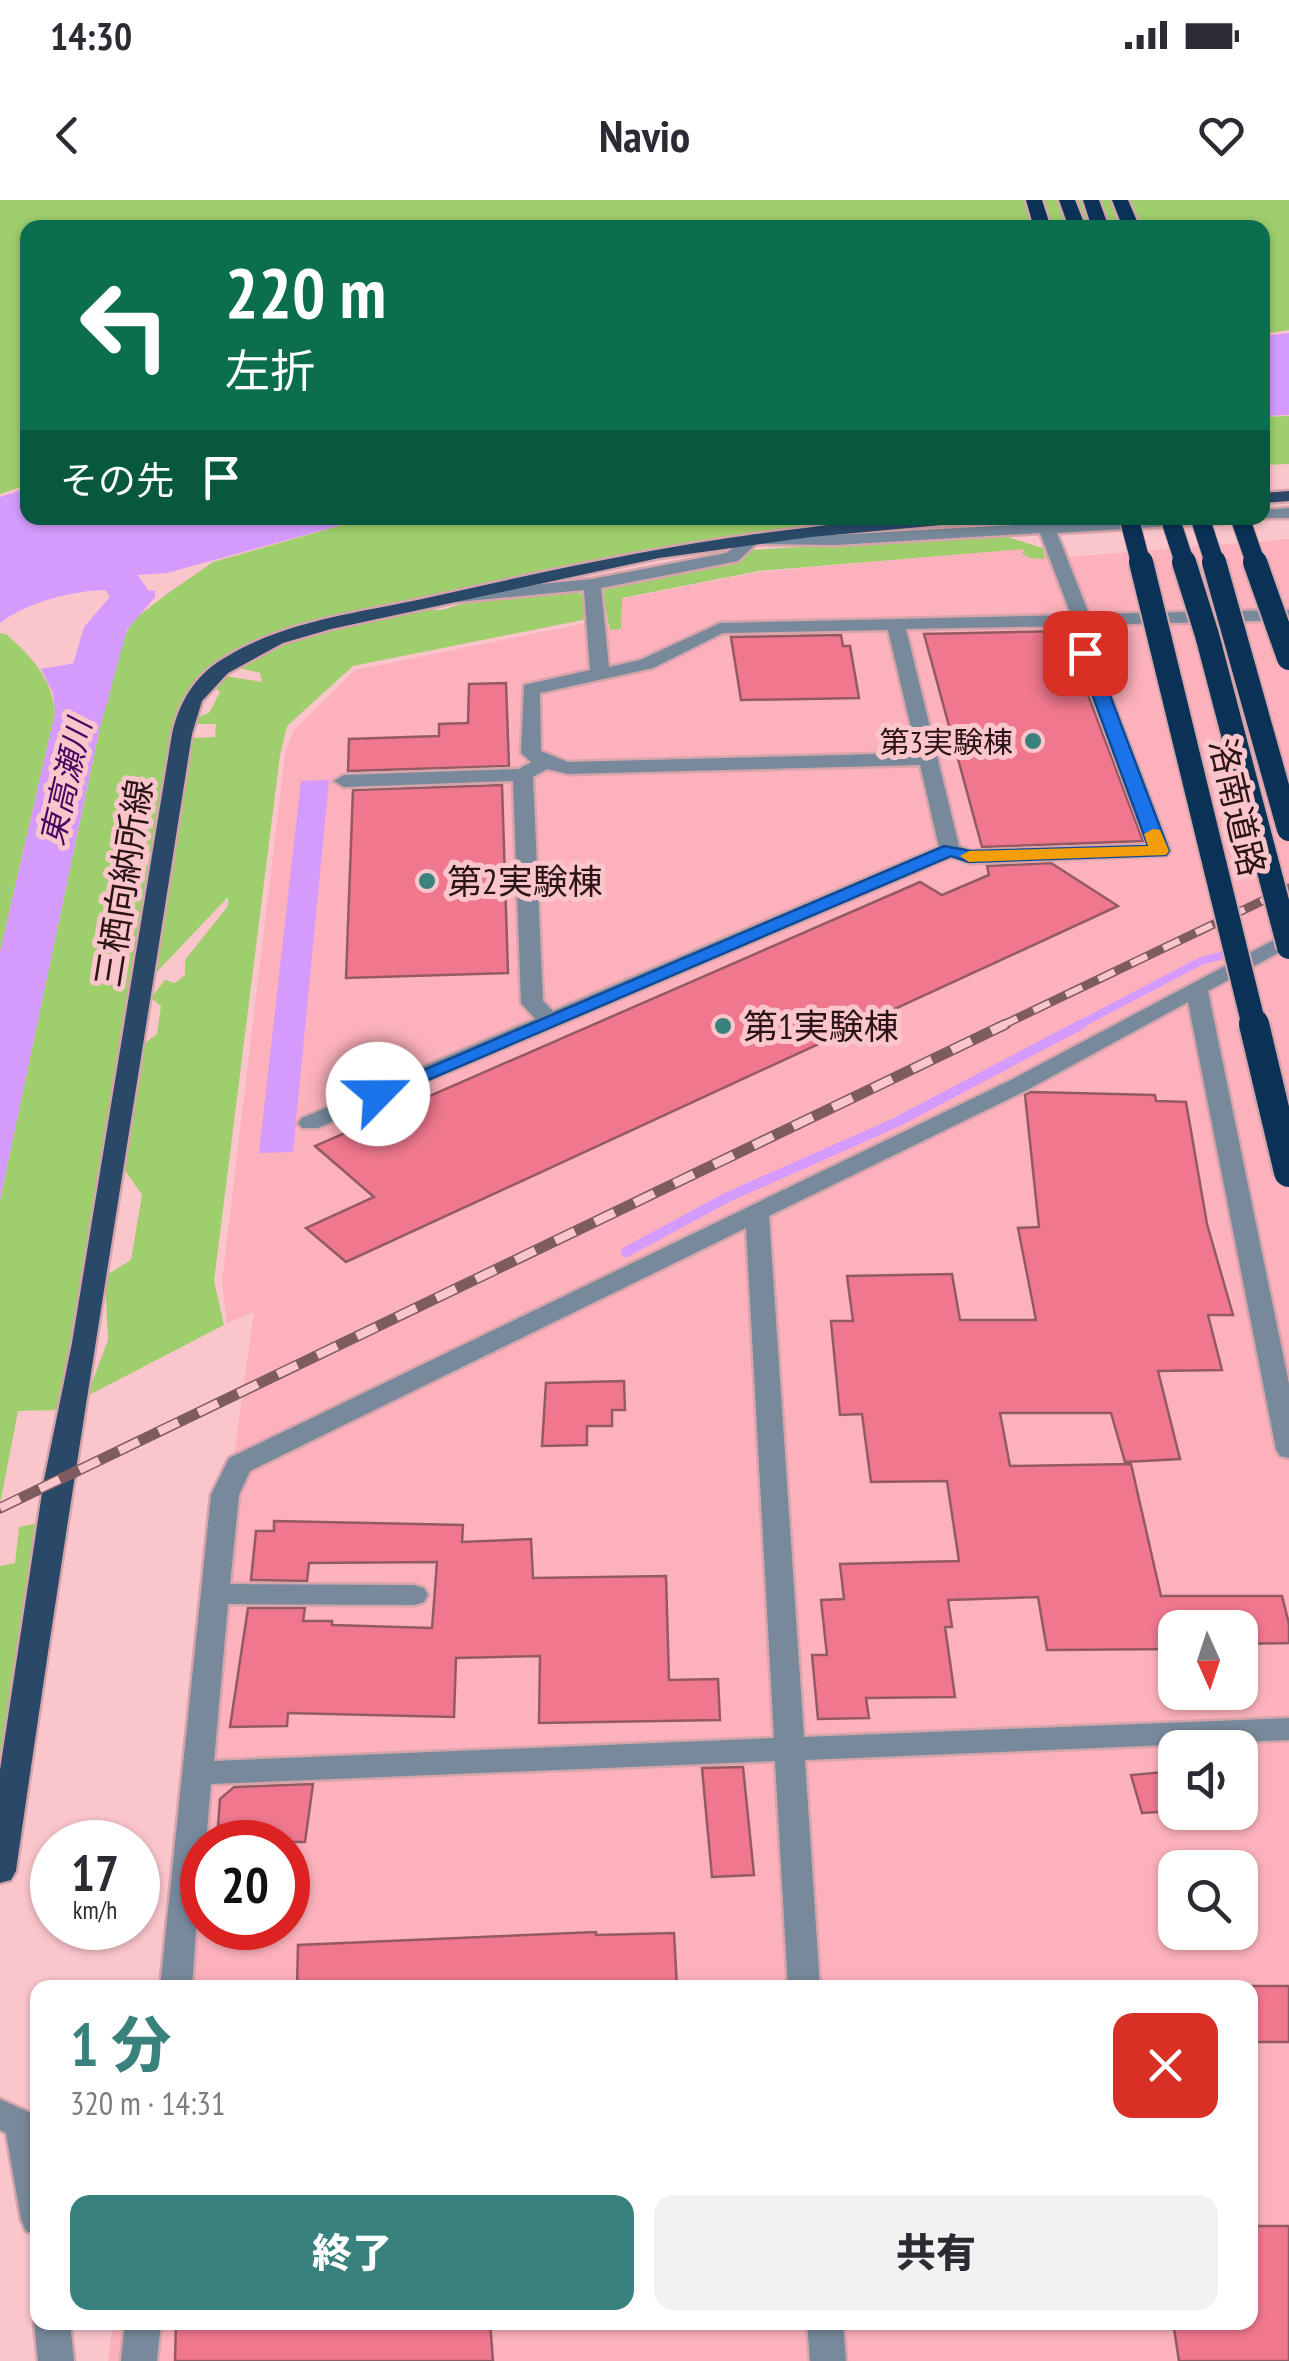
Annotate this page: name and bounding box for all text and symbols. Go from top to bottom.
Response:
text: 14:30 [50,11,132,60]
text: Navio [599,106,690,164]
icon: back [40,108,95,163]
icon: heart [1194,108,1249,163]
text: 220 m [225,247,386,337]
icon: left [60,260,190,390]
text: 左折 [225,341,315,399]
icon: arrive [194,450,249,505]
text: その先 [60,455,174,504]
pin [1043,611,1128,696]
icon: arrive [1058,626,1113,681]
water label: 東高瀬川 [30,712,101,849]
place label: 第3実験棟 [880,722,1013,761]
marker: 第3実験棟 [1022,730,1044,752]
street label: 洛南道路 [1200,734,1276,880]
street label: 三栖向納所線 [84,776,162,990]
place label: 第2実験棟 [447,858,603,904]
marker: 第2実験棟 [416,870,438,892]
place label: 第1実験棟 [743,1003,899,1049]
marker: 第1実験棟 [712,1015,734,1037]
position arrow [326,1042,430,1146]
north arrow [1158,1610,1258,1710]
map controls [1158,1610,1258,1950]
button: sound [1158,1730,1258,1830]
speed limit sign: 20 [180,1820,310,1950]
text: 17 [71,1840,119,1905]
button: search [1158,1850,1258,1950]
text: km/h [73,1894,117,1926]
text: 1 分 [70,2005,171,2083]
button: close [1113,2013,1218,2118]
text: 320 m · 14:31 [70,2082,225,2124]
button: 終了 [70,2195,634,2310]
button: 共有 [654,2195,1218,2310]

